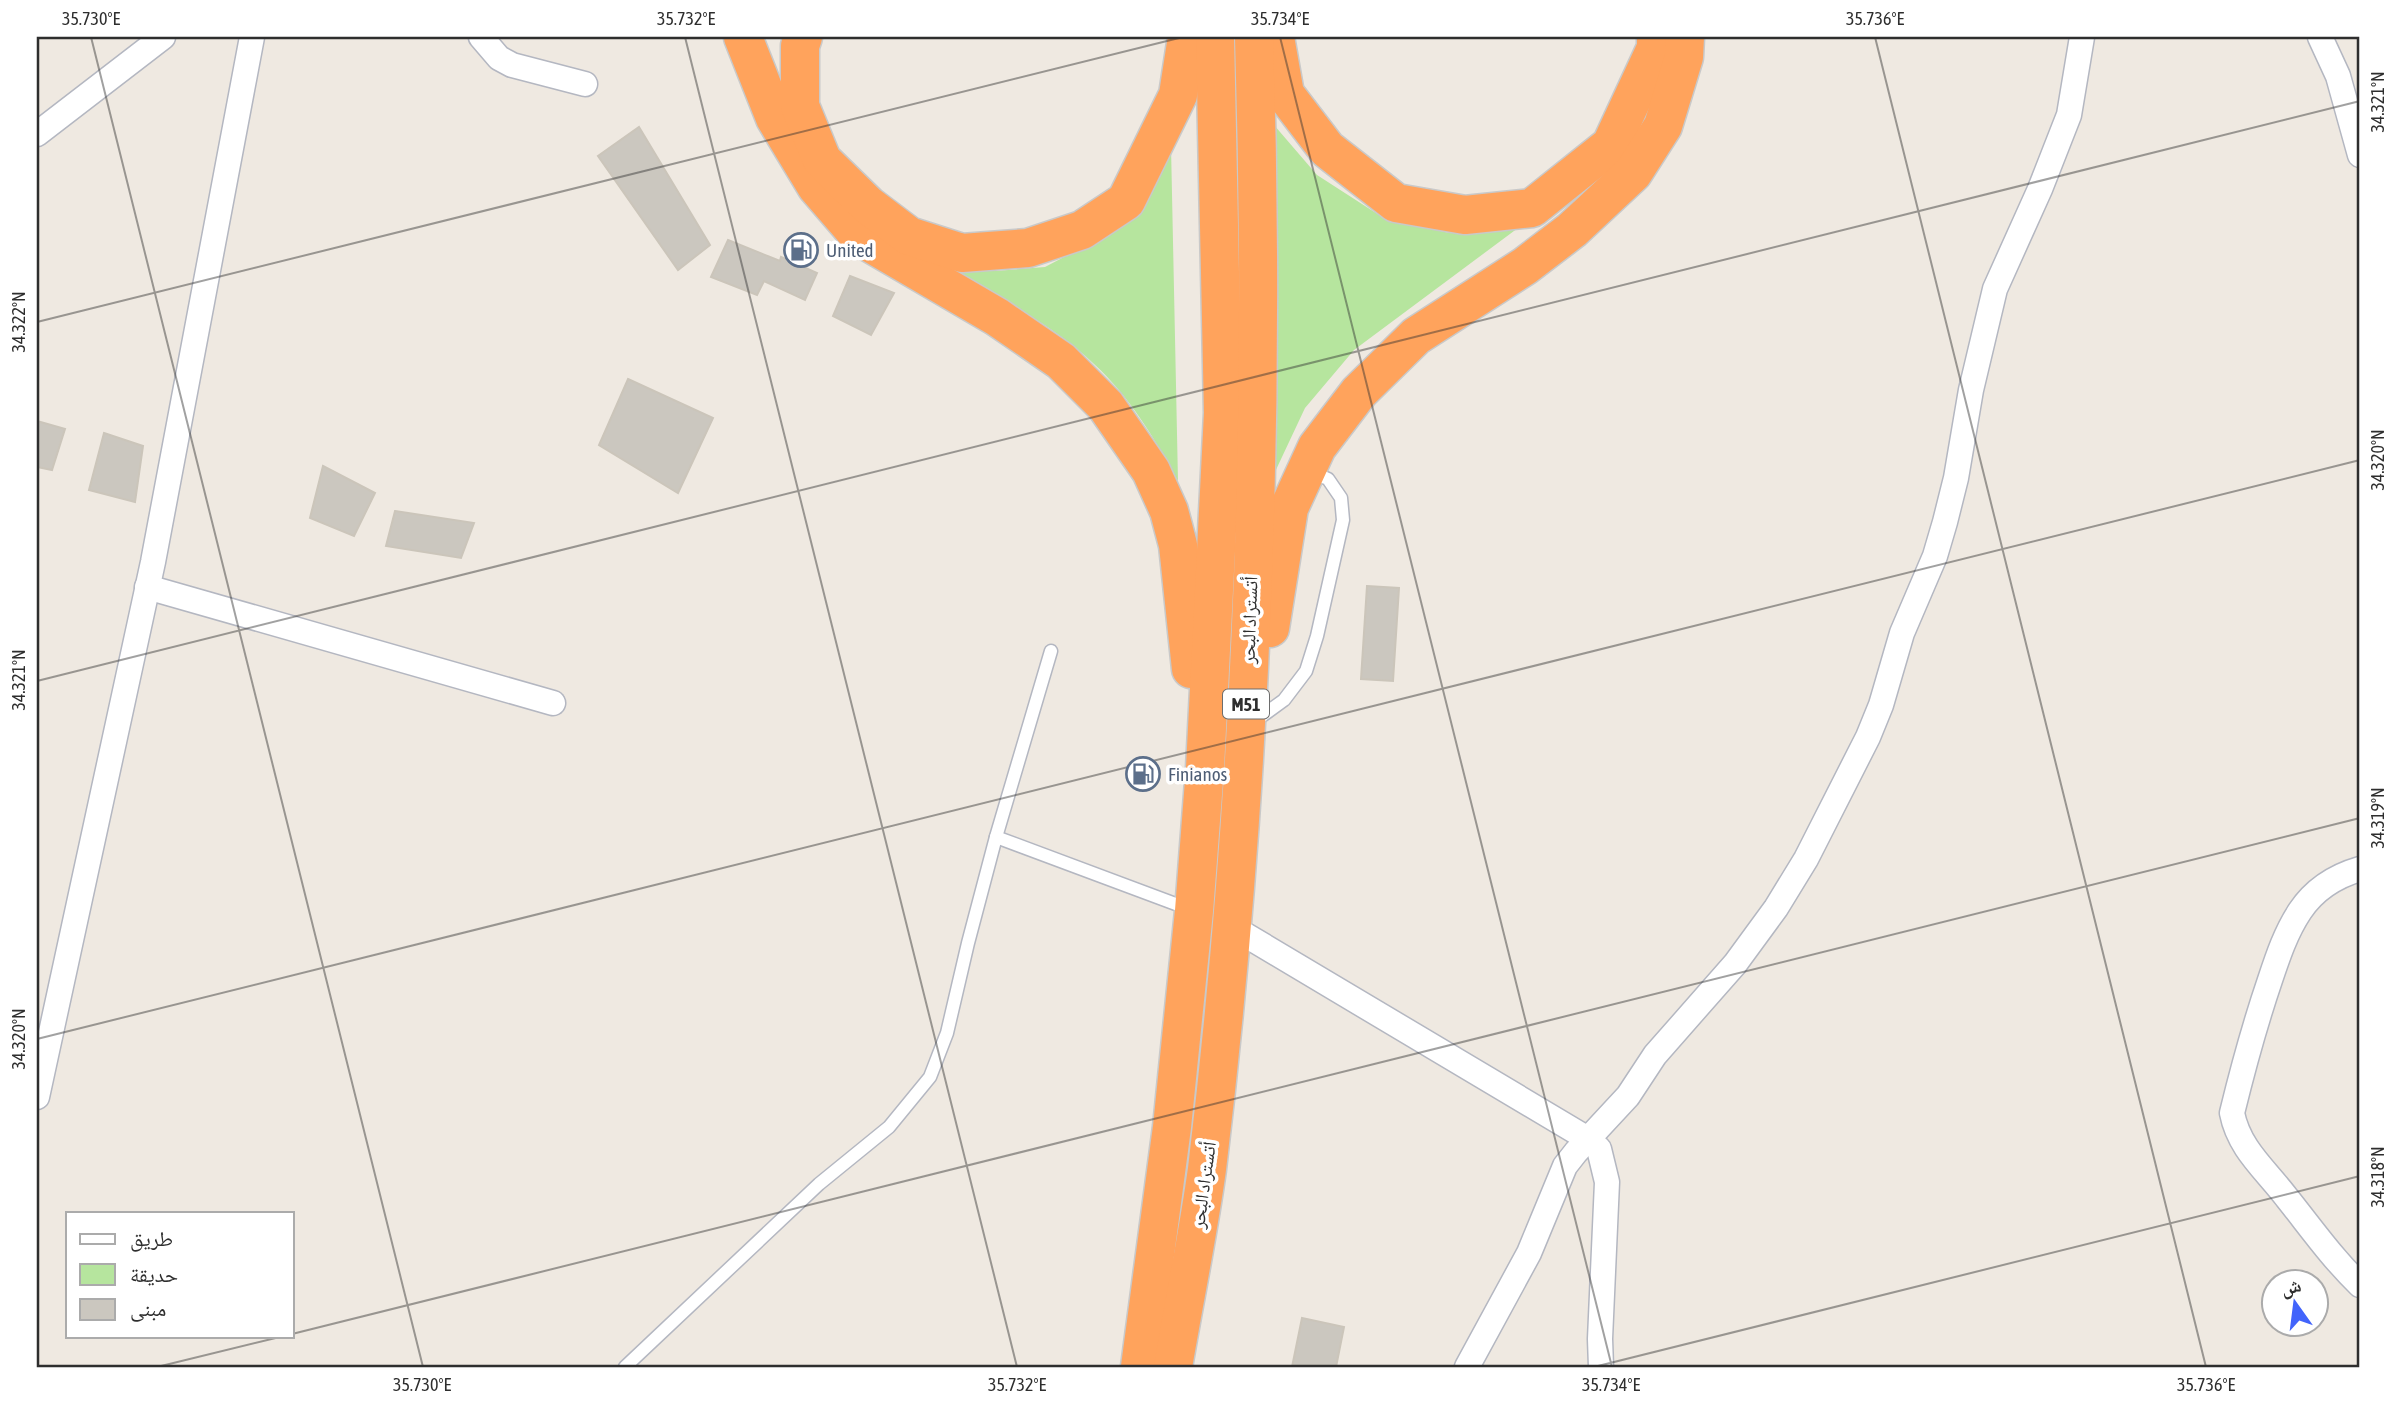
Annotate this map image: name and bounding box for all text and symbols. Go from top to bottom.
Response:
text: 35.730°E [62,8,120,29]
text: 35.732°E [657,8,715,29]
text: 35.734°E [1251,8,1309,29]
text: 35.736°E [1846,8,1904,29]
text: 34.321°N [2367,71,2388,133]
fuel station icon: United [782,231,820,269]
place label: United [826,239,874,261]
text: 34.322°N [8,291,29,353]
text: 34.320°N [2367,429,2388,491]
street label: أتستراد البحر [1236,576,1263,665]
text: 34.321°N [8,649,29,711]
road number: M51 [1223,690,1269,718]
fuel station icon: Finianos [1124,755,1162,793]
place label: Finianos [1168,763,1228,785]
text: 34.319°N [2367,787,2388,849]
text: 34.320°N [8,1008,29,1070]
street label: أتستراد البحر [1186,1140,1221,1231]
text: 34.318°N [2367,1146,2388,1208]
legend [66,1212,294,1338]
text: طريق [130,1226,173,1252]
text: حديقة [130,1262,178,1286]
north arrow [2260,1268,2330,1338]
text: ش [2278,1273,2304,1301]
text: مبنى [130,1296,166,1322]
text: 35.730°E [393,1374,451,1395]
text: 35.732°E [988,1374,1046,1395]
text: 35.734°E [1582,1374,1640,1395]
text: 35.736°E [2177,1374,2235,1395]

